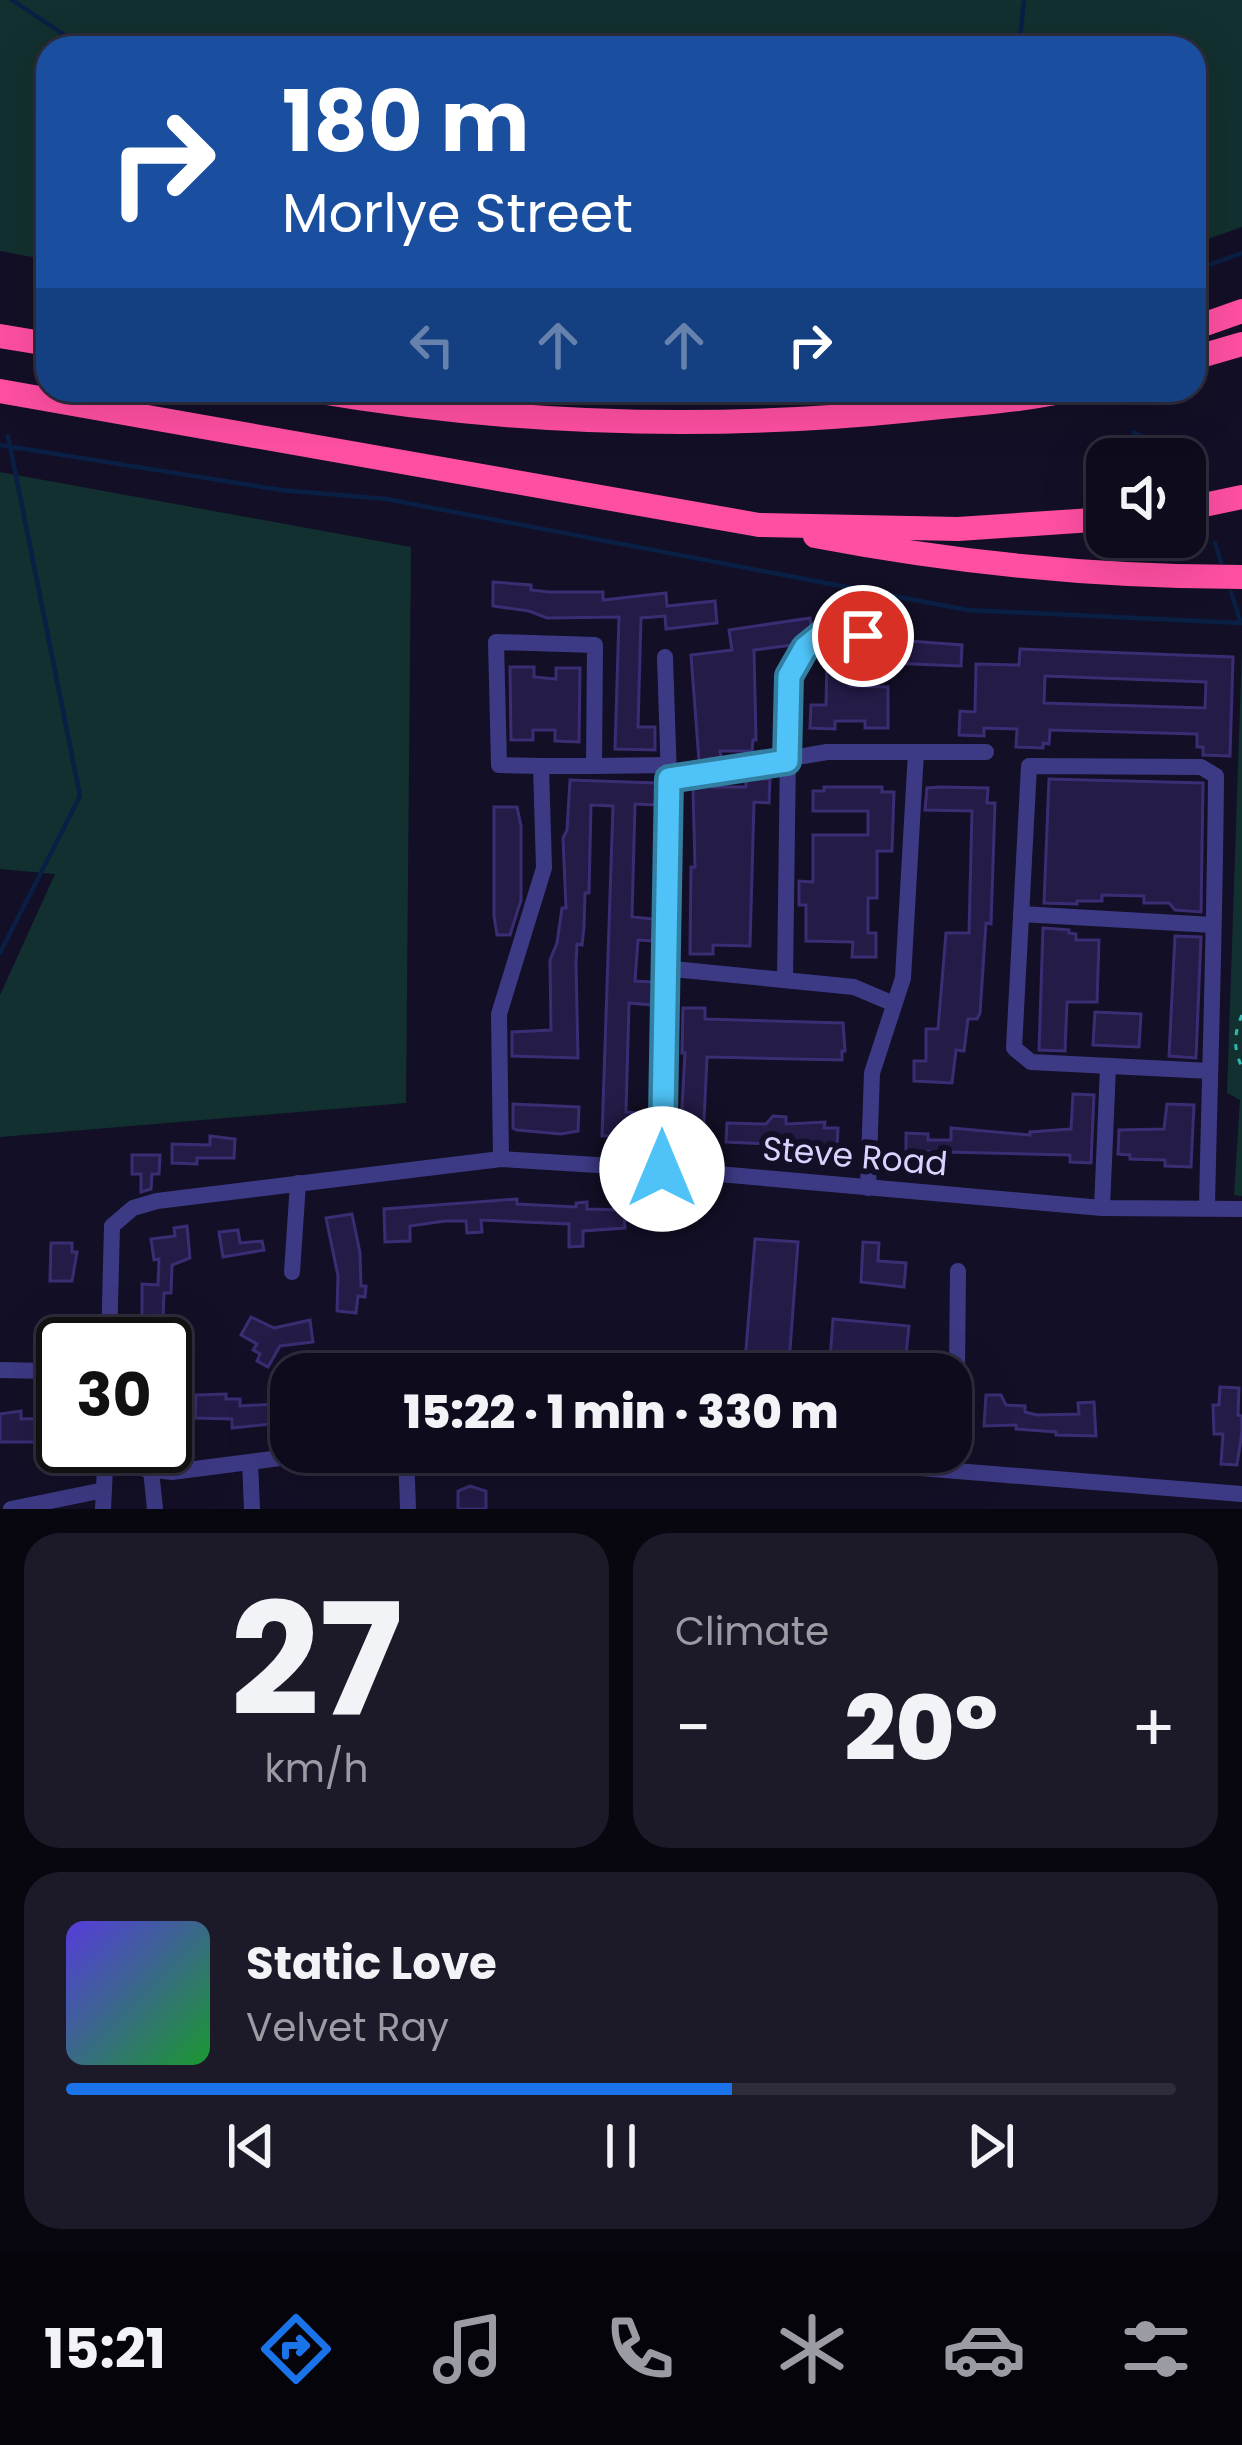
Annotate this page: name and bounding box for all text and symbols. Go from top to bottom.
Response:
text: 180 m [282,63,530,180]
icon: right [84,84,240,240]
text: Morlye Street [282,175,633,251]
icon: left [399,312,465,378]
icon: ahead [525,312,591,378]
icon: ahead [651,312,717,378]
icon: right [777,312,843,378]
map controls [1086,438,1206,558]
button: sound [1086,438,1206,558]
pin [812,585,914,687]
icon: arrive [830,603,896,669]
position arrow [599,1106,725,1232]
street label: Steve Road [761,1125,949,1187]
speed limit sign: 30 [36,1317,192,1473]
text: 15:22 · 1 min · 330 m [403,1381,839,1444]
text: 27 [230,1551,403,1770]
text: Climate [675,1604,829,1659]
text: 20° [844,1665,998,1792]
text: − [675,1682,711,1774]
text: + [1131,1682,1176,1774]
text: km/h [265,1741,368,1796]
text: Static Love [246,1932,497,1995]
text: Velvet Ray [246,2000,449,2055]
icon: previous [218,2113,284,2179]
icon: pause [588,2113,654,2179]
icon: next [958,2113,1024,2179]
icon: directions [254,2307,338,2391]
icon: music [426,2307,510,2391]
icon: phone [598,2307,682,2391]
icon: climate [770,2307,854,2391]
icon: car [942,2307,1026,2391]
icon: filters [1114,2307,1198,2391]
text: 15:21 [44,2311,166,2387]

